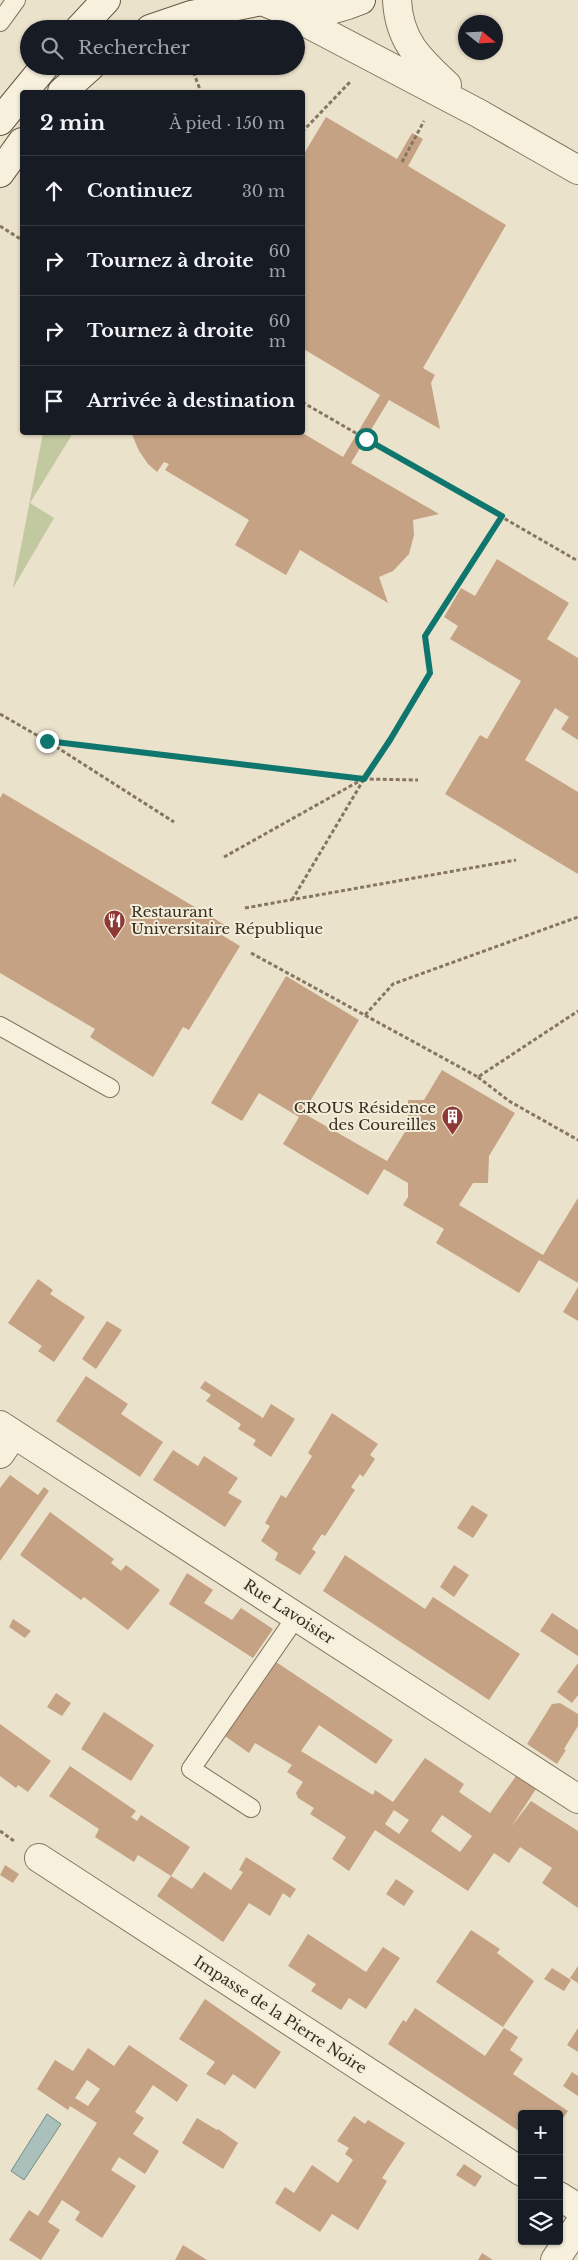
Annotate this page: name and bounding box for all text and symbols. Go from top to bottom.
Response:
north arrow [458,15,503,60]
search box [20,20,305,75]
icon: search [38,34,66,62]
text: Rechercher [78,36,190,59]
text: 2 min [40,110,105,136]
text: À pied · 150 m [169,113,285,133]
icon: ahead [40,177,68,205]
text: Continuez [87,179,192,202]
text: 30 m [242,181,285,201]
text: 60 m [269,241,290,281]
icon: right [40,247,68,275]
text: Tournez à droite [87,249,254,272]
text: 60 m [269,311,290,351]
icon: right [40,317,68,345]
text: Tournez à droite [87,319,254,342]
icon: arrive [40,387,68,415]
text: Arrivée à destination [87,389,295,412]
route start [355,428,378,451]
route end [36,730,59,753]
place label: Restaurant Universitaire République [131,902,323,938]
restaurant icon: Restaurant Universitaire République [103,909,127,940]
place label: CROUS Résidence des Coureilles [294,1098,436,1134]
building icon: CROUS Résidence des Coureilles [440,1105,464,1136]
street label: Rue Lavoisier [240,1575,339,1649]
street label: Impasse de la Pierre Noire [190,1952,370,2078]
map controls [518,2110,563,2245]
button: + [518,2110,563,2155]
button: − [518,2155,563,2200]
button: layers [518,2200,563,2245]

